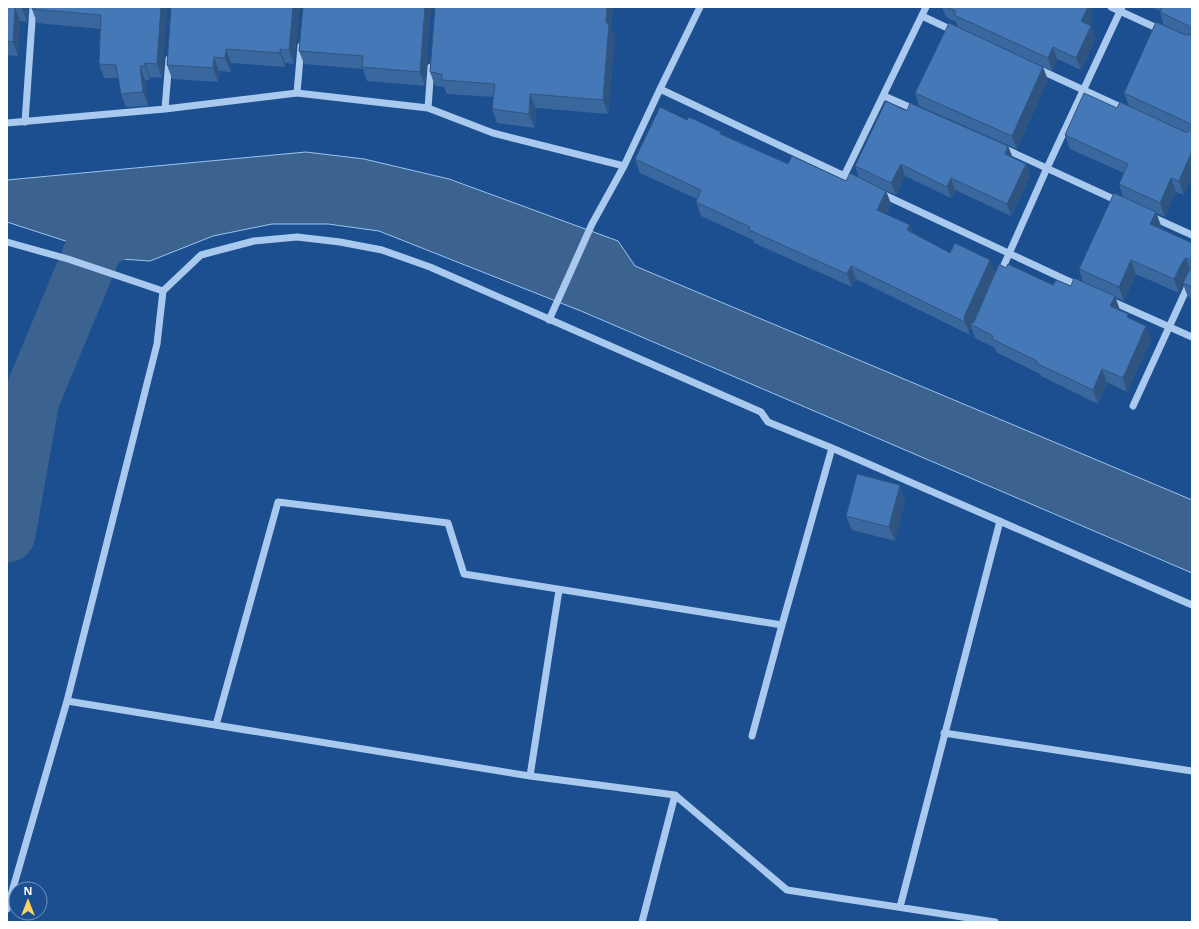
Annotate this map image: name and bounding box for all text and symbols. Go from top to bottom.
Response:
north arrow [8,881,48,921]
text: N [24,883,32,898]

